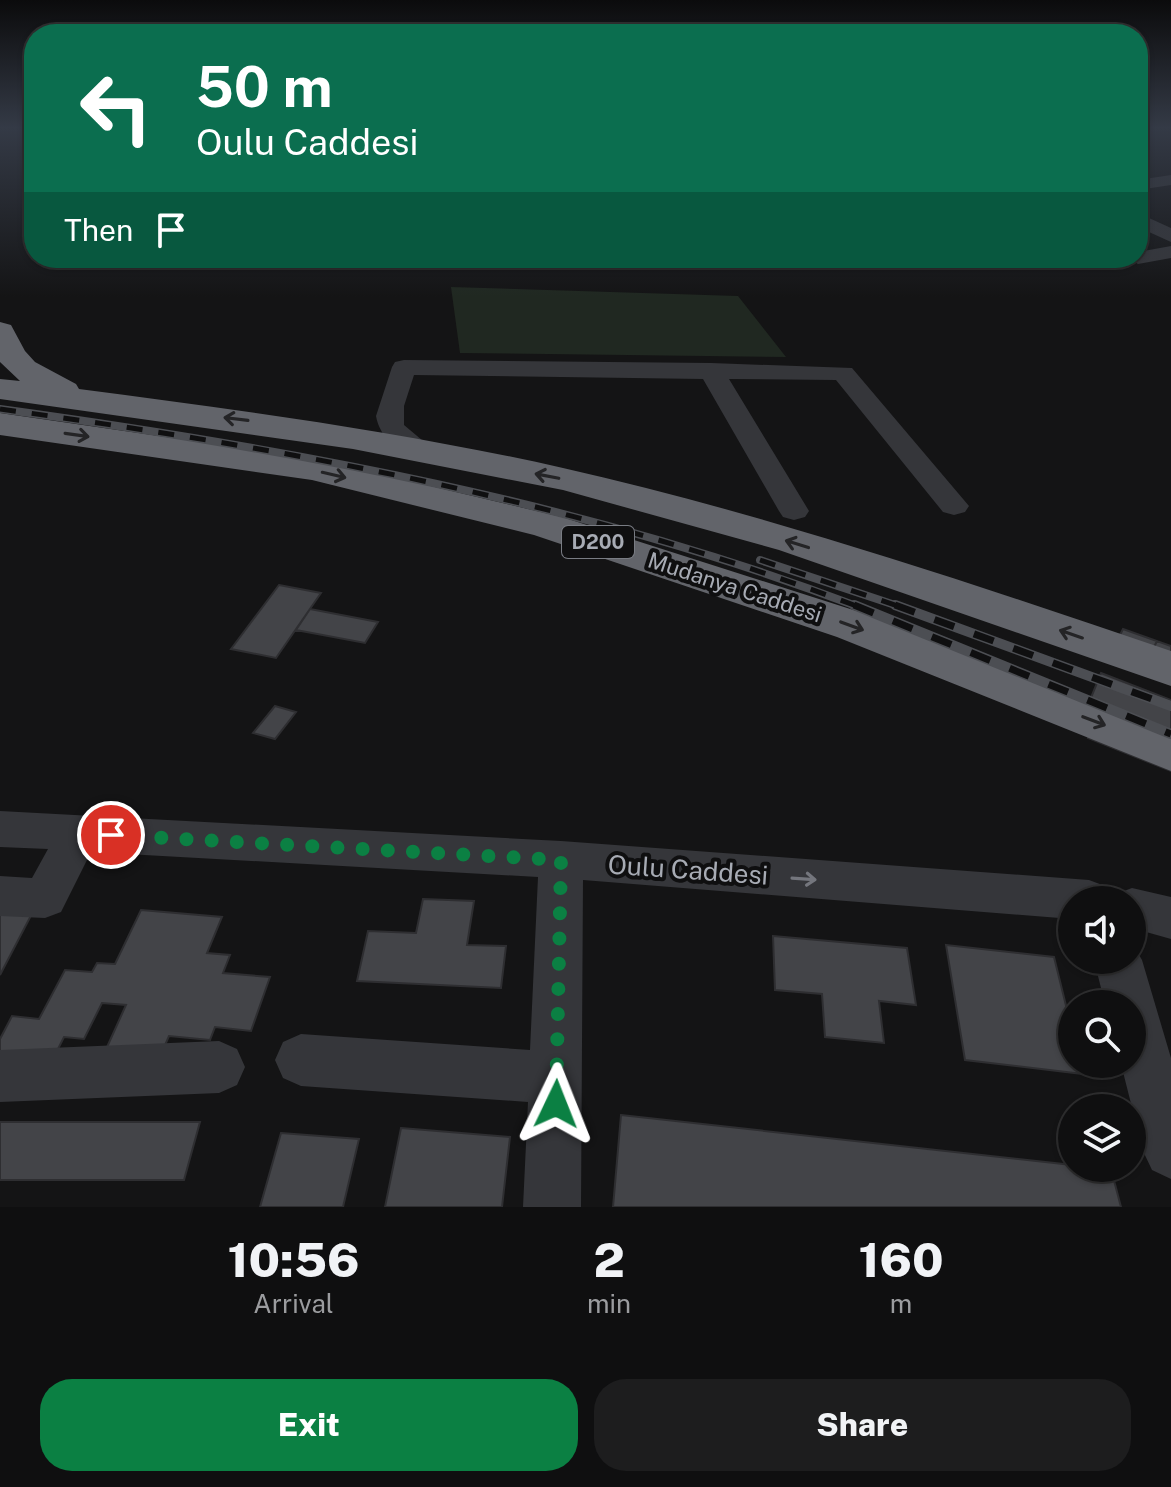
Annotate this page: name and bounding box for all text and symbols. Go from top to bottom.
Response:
text: 50 m [196,54,333,120]
icon: left [64,56,168,160]
text: Oulu Caddesi [196,121,418,163]
icon: arrive [149,208,193,252]
text: Then [64,212,133,248]
one-way arrow [224,411,249,426]
one-way arrow [64,428,89,443]
one-way arrow [534,467,560,482]
one-way arrow [321,468,346,483]
road number: D200 [562,526,634,558]
one-way arrow [785,536,810,551]
street label: Mudanya Caddesi [645,547,825,627]
one-way arrow [839,620,864,634]
one-way arrow [1059,625,1084,640]
one-way arrow [1081,715,1106,729]
pin [77,801,145,869]
icon: arrive [89,813,133,857]
street label: Oulu Caddesi [607,848,769,891]
one-way arrow [790,872,817,887]
map controls [1058,886,1146,1182]
button: sound [1058,886,1146,974]
button: search [1058,990,1146,1078]
position arrow [514,1062,598,1146]
button: layers [1058,1094,1146,1182]
text: 10:56 [227,1231,360,1288]
text: 2 [593,1231,625,1288]
text: 160 [859,1231,944,1288]
text: Arrival [253,1288,334,1319]
text: min [587,1288,631,1319]
text: m [890,1288,912,1319]
button: Exit [40,1379,578,1471]
button: Share [594,1379,1131,1471]

